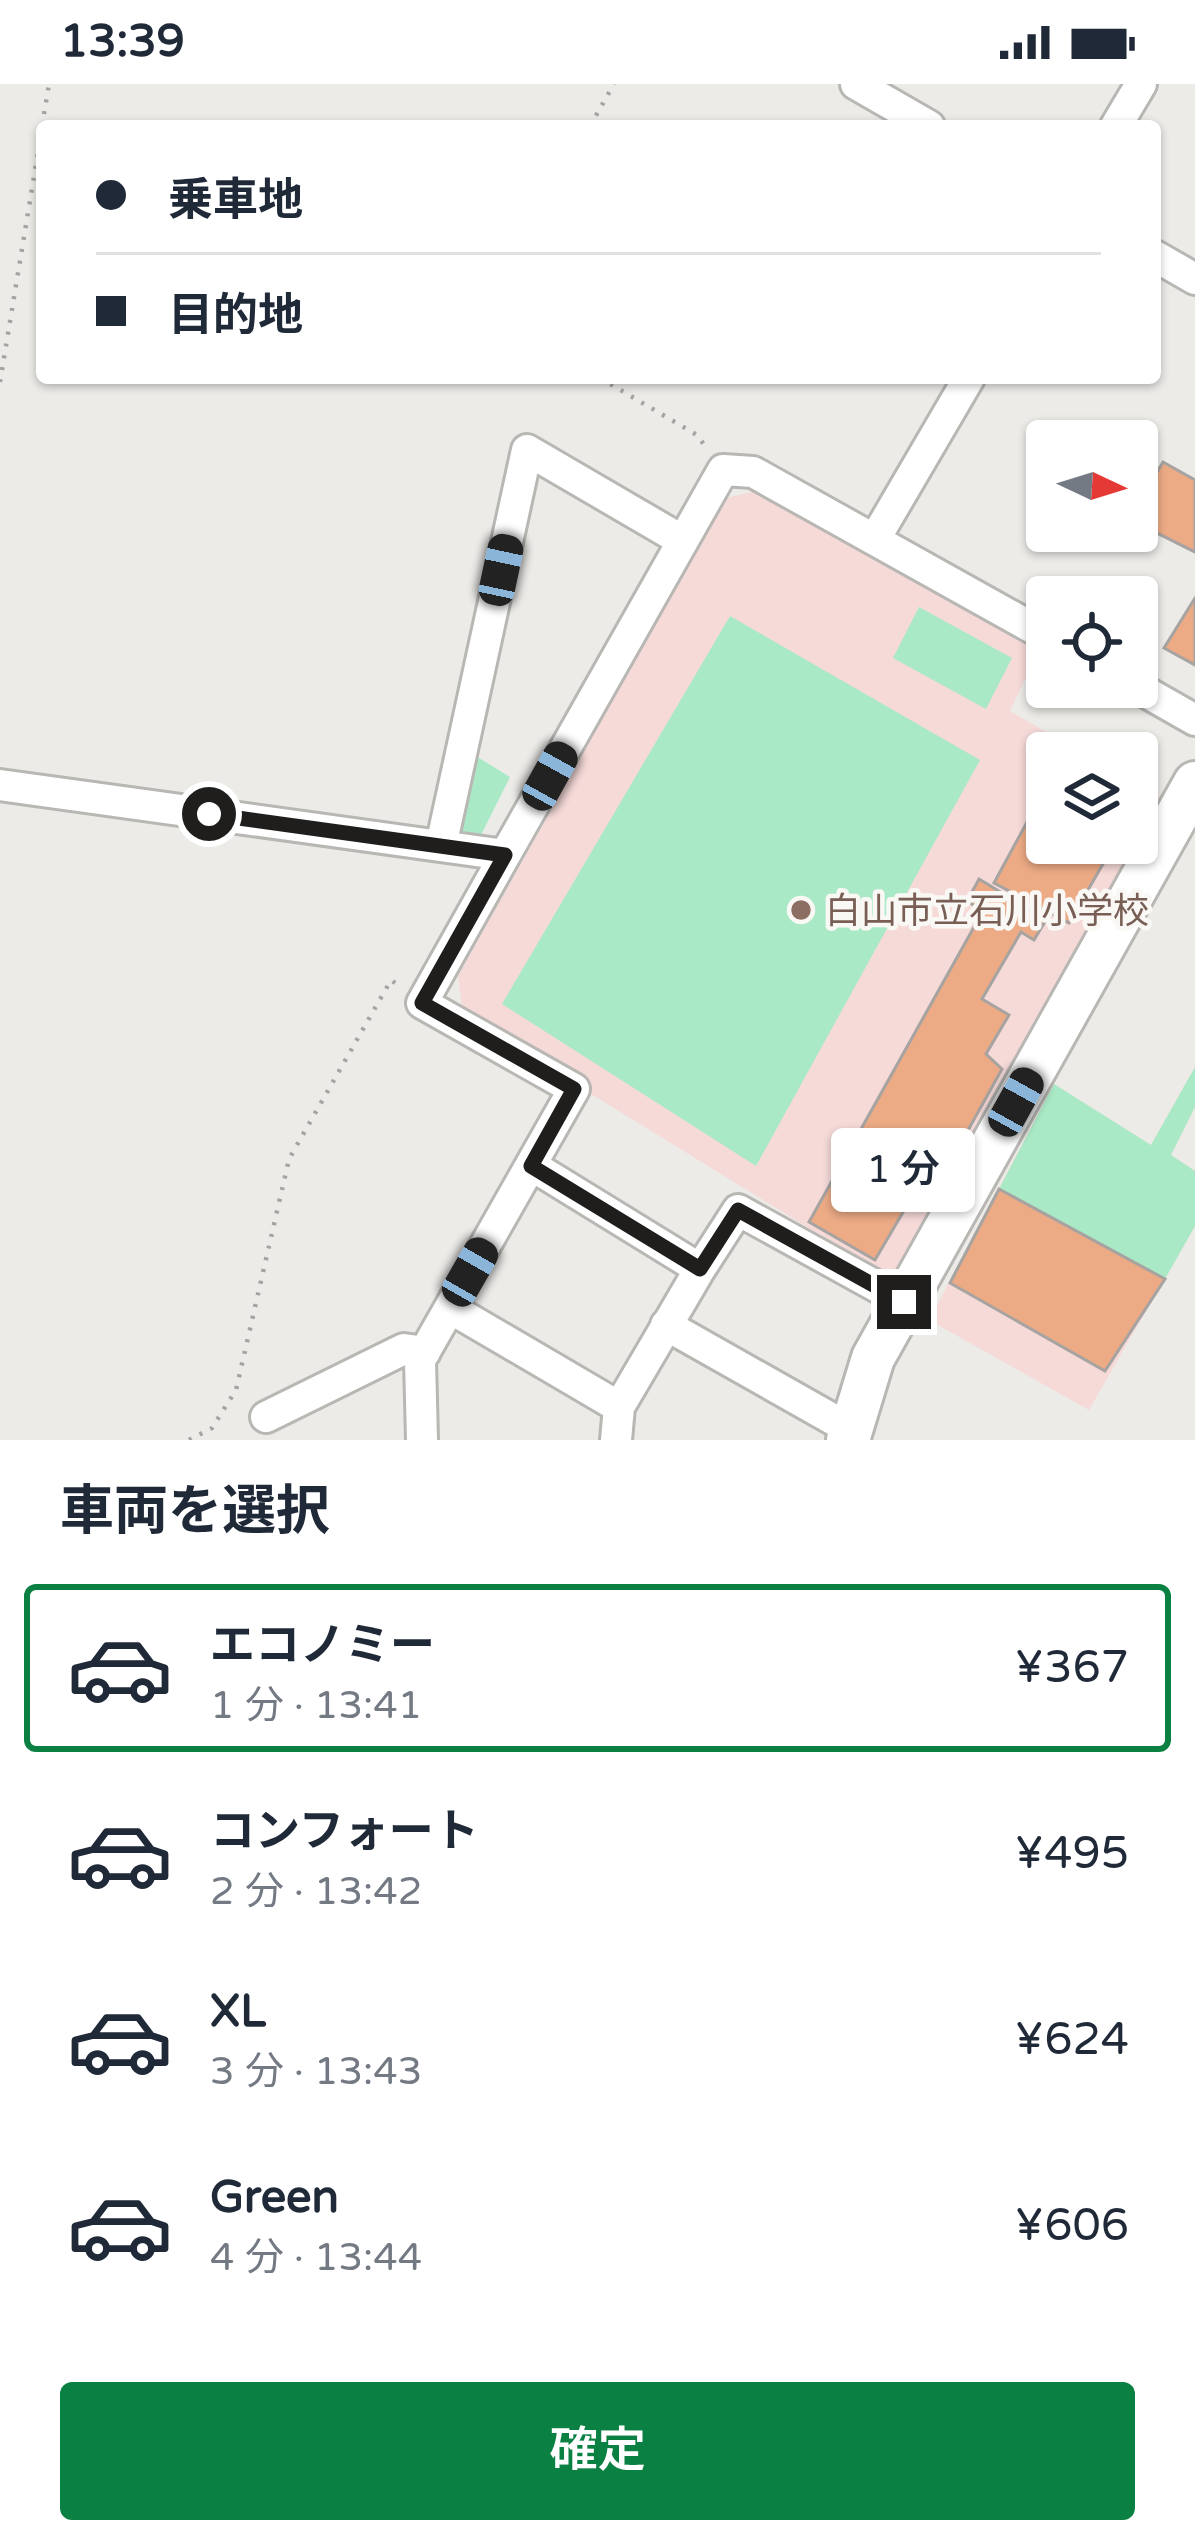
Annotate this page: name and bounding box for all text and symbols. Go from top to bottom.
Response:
text: 13:39 [60,15,185,69]
text: 乗車地 [168,174,303,228]
text: 目的地 [168,289,303,343]
north arrow [1026,420,1158,552]
map controls [1026,420,1158,864]
car [476,531,526,609]
button: locate [1026,576,1158,708]
button: layers [1026,732,1158,864]
car [517,736,583,816]
route start [182,787,236,841]
place label: 白山市立石川小学校 [825,890,1149,933]
marker: 白山市立石川小学校 [788,897,814,923]
car [983,1062,1049,1142]
callout: 1 分 [832,1128,976,1212]
text: 1 分 [866,1146,940,1193]
car [436,1232,504,1312]
route end [877,1275,931,1329]
text: 車両を選択 [60,1479,330,1544]
icon: car [66,1614,174,1722]
text: エコノミー [210,1619,435,1673]
text: ¥367 [1015,1641,1129,1695]
text: 1 分 · 13:41 [210,1682,422,1729]
icon: car [66,1800,174,1908]
text: コンフォート [210,1805,479,1859]
text: ¥495 [1015,1827,1129,1881]
text: 2 分 · 13:42 [210,1868,422,1915]
text: XL [210,1985,266,2039]
icon: car [66,1986,174,2094]
text: ¥624 [1015,2013,1129,2067]
text: 3 分 · 13:43 [210,2048,422,2095]
text: Green [210,2171,339,2225]
icon: car [66,2172,174,2280]
text: ¥606 [1015,2199,1129,2253]
text: 4 分 · 13:44 [210,2234,422,2281]
button: 確定 [60,2382,1135,2520]

